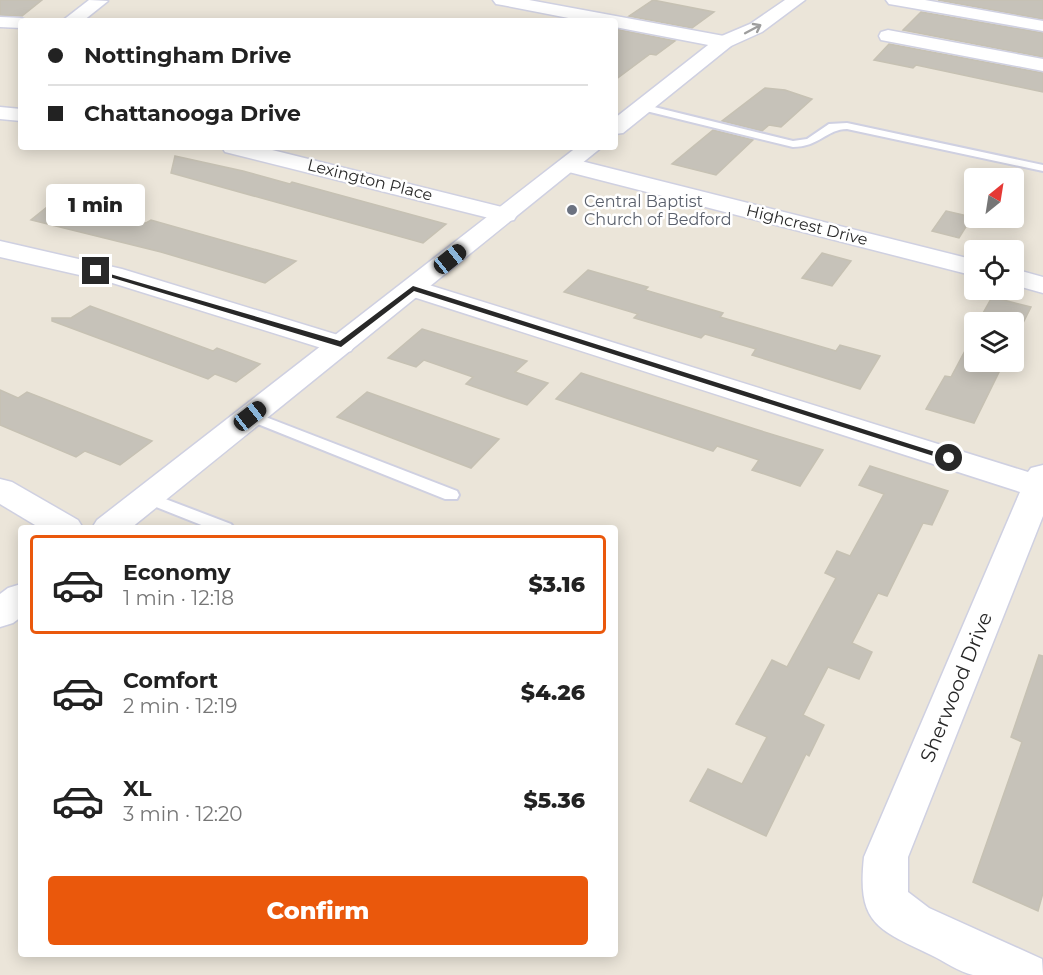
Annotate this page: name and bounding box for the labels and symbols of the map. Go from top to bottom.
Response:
one-way arrow [744,23,761,35]
street label: Lexington Place [305,155,435,205]
north arrow [964,168,1024,228]
callout: 1 min [46,184,146,226]
place label: Central Baptist Church of Bedford [584,192,732,229]
street label: Highcrest Drive [744,201,870,249]
marker: Central Baptist Church of Bedford [565,203,579,217]
car [430,241,470,277]
route end [82,257,109,284]
car [230,398,270,434]
route start [935,444,962,471]
street label: Sherwood Drive [915,608,997,766]

